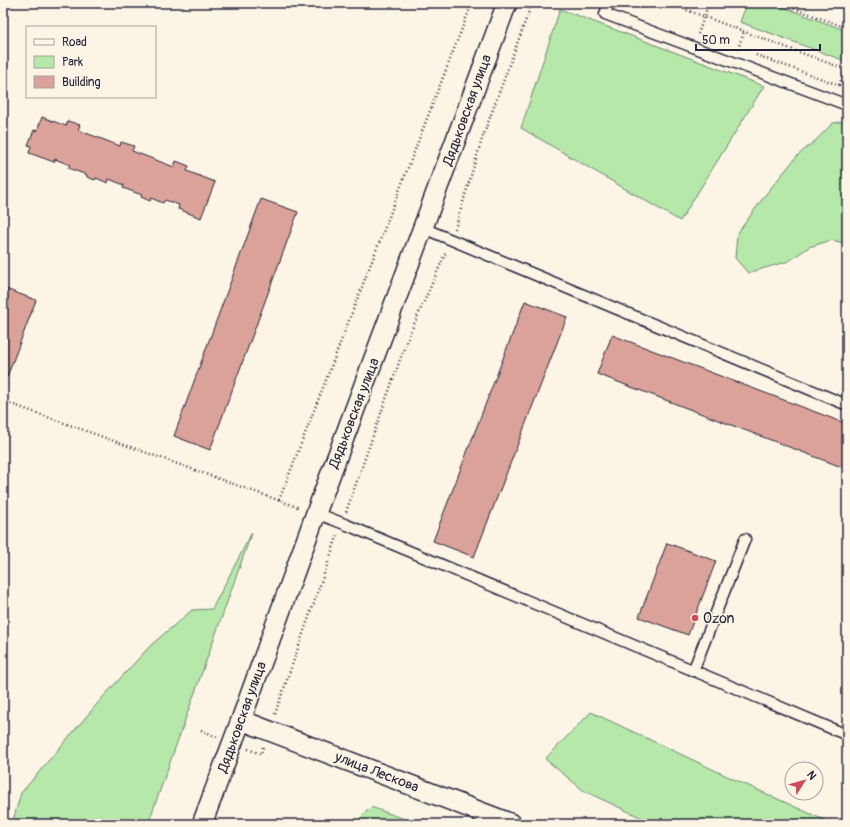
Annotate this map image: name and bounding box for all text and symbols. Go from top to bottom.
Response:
legend [26,26,156,98]
scale bar [696,26,820,52]
text: 50 m [702,33,730,48]
text: Road [62,35,87,50]
street label: Дядьковская улица [439,52,495,169]
text: Park [62,55,83,70]
text: Building [62,75,101,90]
street label: Дядьковская улица [325,355,383,471]
place label: Ozon [703,610,735,627]
marker: Ozon [690,613,700,623]
street label: Дядьковская улица [214,659,270,776]
street label: улица Лескова [332,748,421,796]
north arrow [784,761,824,801]
text: N [804,768,819,783]

